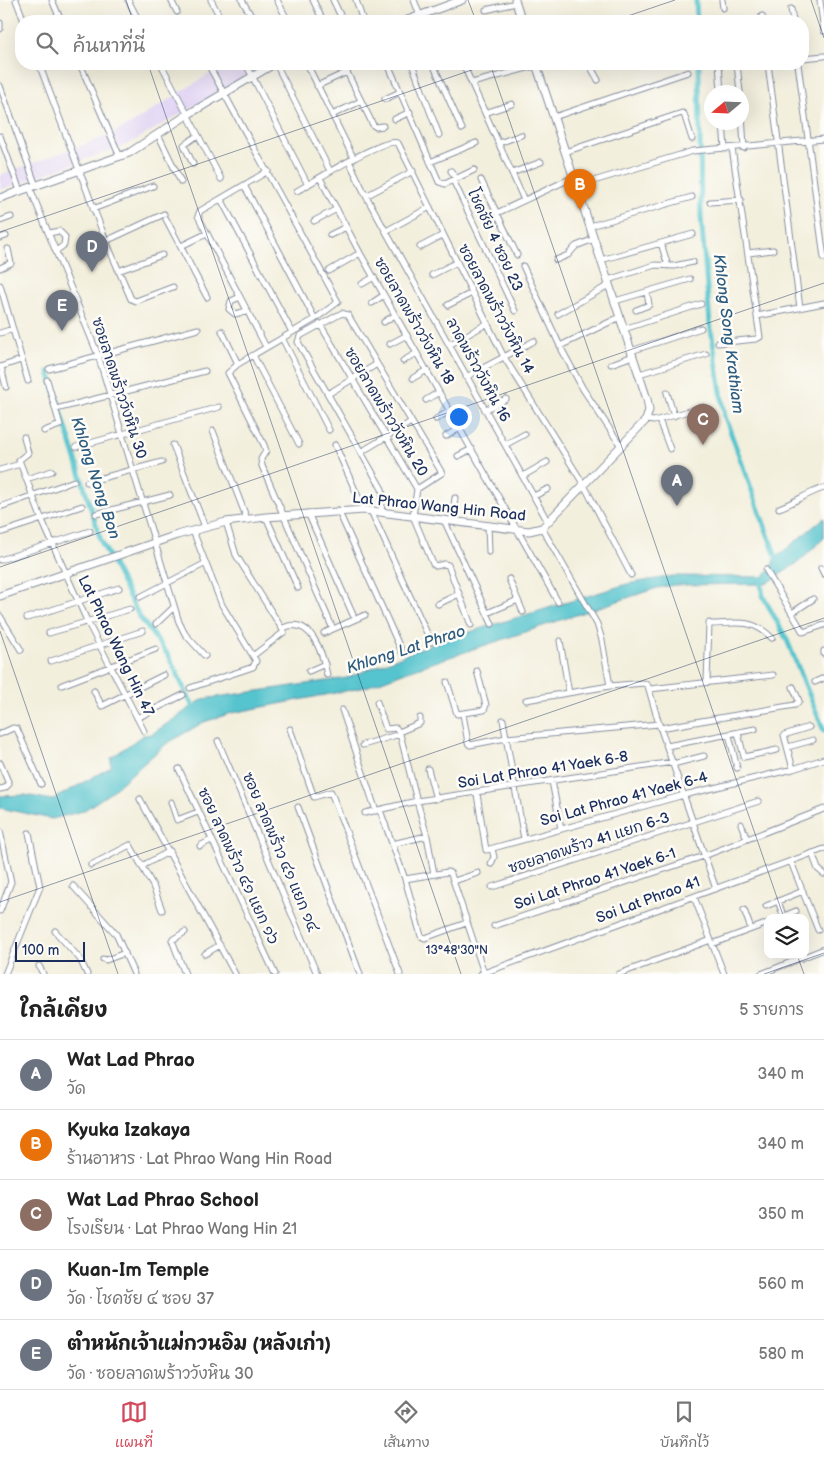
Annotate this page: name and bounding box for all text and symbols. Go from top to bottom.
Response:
search box [15,15,809,70]
icon: search [33,29,61,57]
text: ค้นหาที่นี่ [73,35,145,58]
north arrow [704,85,749,130]
pin: B [564,169,596,210]
street label: โชคชัย 4 ซอย 23 [463,185,528,294]
pin: D [76,231,108,272]
street label: ซอยลาดพร้าววังหิน 14 [454,240,539,377]
street label: ซอยลาดพร้าววังหิน 18 [370,253,459,388]
water label: Khlong Song Krathiam [709,253,747,415]
pin: E [46,290,78,331]
street label: ลาดพร้าววังหิน 16 [442,314,515,425]
street label: ซอยลาดพร้าววังหิน 30 [87,315,152,461]
street label: ซอยลาดพร้าววังหิน 20 [340,344,433,480]
your location [446,404,472,430]
pin: C [687,404,719,445]
water label: Khlong Nong Bon [66,415,124,542]
pin: A [661,465,693,506]
street label: Lat Phrao Wang Hin Road [351,488,527,526]
street label: Lat Phrao Wang Hin 47 [74,572,159,720]
water label: Khlong Lat Phrao [344,622,468,678]
street label: Soi Lat Phrao 41 Yaek 6-8 [457,747,630,793]
street label: Soi Lat Phrao 41 Yaek 6-4 [538,767,710,831]
street label: ซอย ลาดพร้าว ๔๑ แยก ๑๔ [238,769,324,935]
street label: ซอย ลาดพร้าว ๔๑ แยก ๑๖ [193,784,284,947]
street label: ซอยลาดพร้าว 41 แยก 6-3 [506,807,672,878]
street label: Soi Lat Phrao 41 Yaek 6-1 [511,844,679,914]
street label: Soi Lat Phrao 41 [594,873,702,927]
map controls [764,914,809,959]
button: layers [764,914,809,959]
scale bar [15,939,85,962]
text: 100 m [22,942,59,959]
text: 13°48'30"N [426,943,488,958]
text: ใกล้เคียง [20,998,107,1023]
text: 5 รายการ [739,1001,804,1020]
text: Wat Lad Phrao [67,1049,195,1072]
text: A [31,1065,41,1084]
text: 340 m [757,1065,804,1084]
text: วัด [67,1080,86,1099]
text: Kyuka Izakaya [67,1119,190,1142]
text: B [30,1135,42,1154]
text: 340 m [757,1135,804,1154]
text: ร้านอาหาร · Lat Phrao Wang Hin Road [67,1150,332,1169]
text: Wat Lad Phrao School [67,1189,259,1212]
text: C [30,1205,42,1224]
text: 350 m [758,1205,804,1224]
text: โรงเรียน · Lat Phrao Wang Hin 21 [67,1220,297,1239]
text: Kuan-Im Temple [67,1259,209,1282]
text: D [30,1275,42,1294]
text: 560 m [758,1275,804,1294]
text: วัด · โชคชัย ๔ ซอย 37 [67,1290,214,1309]
text: ตำหนักเจ้าแม่กวนอิม (หลังเก่า) [67,1333,331,1356]
text: E [31,1345,41,1364]
text: 580 m [759,1345,804,1364]
text: วัด · ซอยลาดพร้าววังหิน 30 [67,1365,253,1384]
tab: แผนที่ [115,1398,153,1452]
tab: เส้นทาง [383,1398,429,1452]
tab: บันทึกไว้ [660,1398,709,1452]

